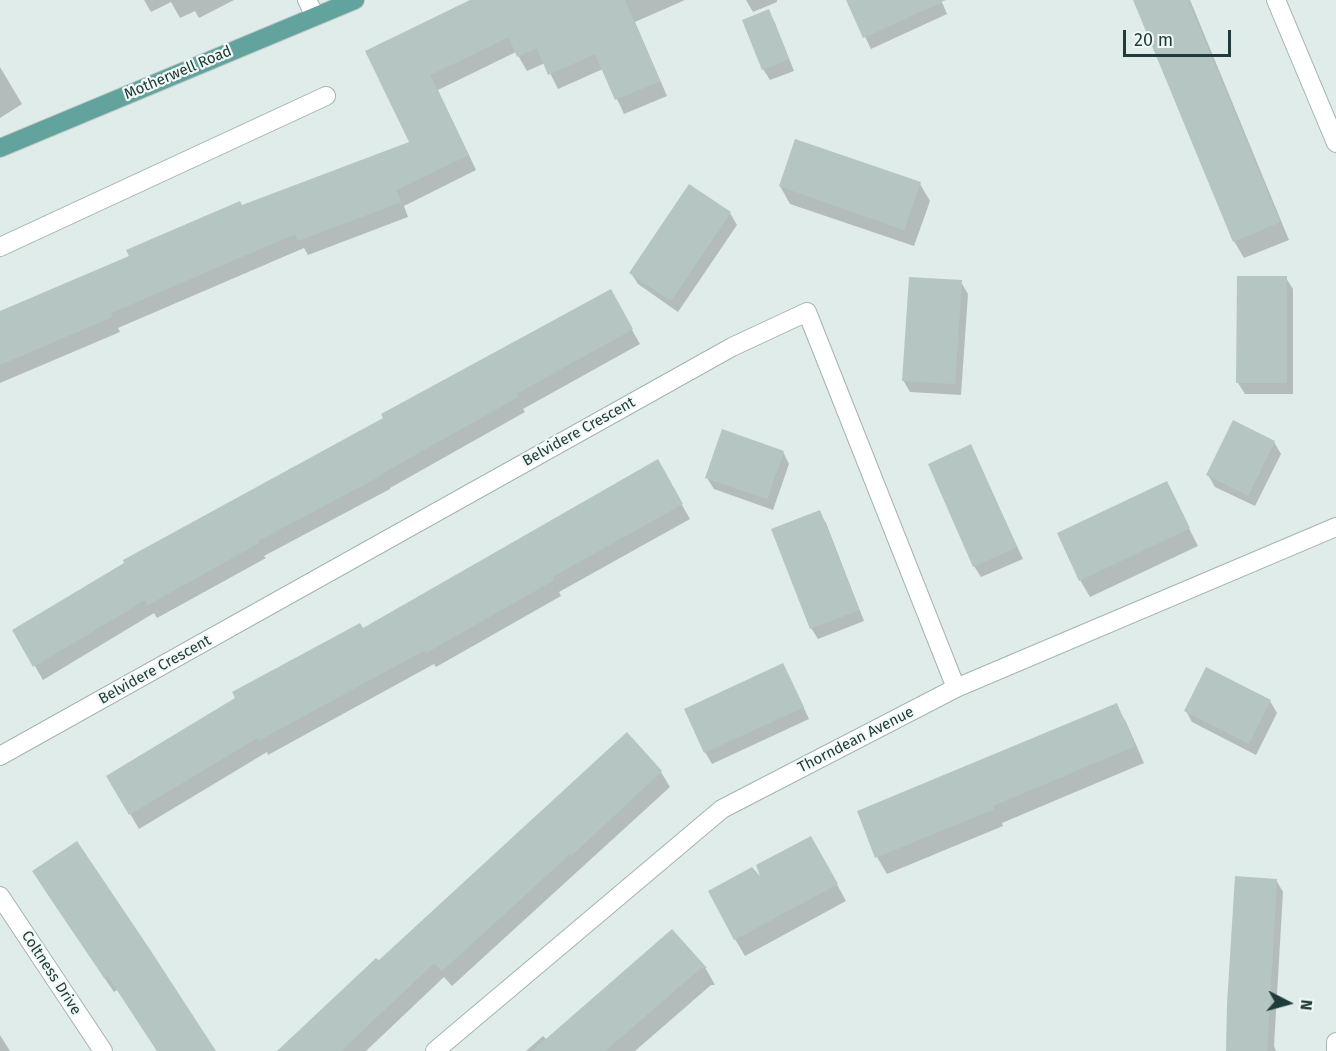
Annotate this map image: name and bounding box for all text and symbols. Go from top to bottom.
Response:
scale bar [1126,18,1234,56]
text: 20 m [1134,29,1173,51]
street label: Motherwell Road [122,42,234,104]
street label: Belvidere Crescent [520,394,638,470]
street label: Belvidere Crescent [96,632,214,708]
street label: Thorndean Avenue [795,703,917,777]
street label: Coltness Drive [17,928,85,1018]
north arrow [1258,973,1318,1033]
text: N [1296,999,1316,1011]

